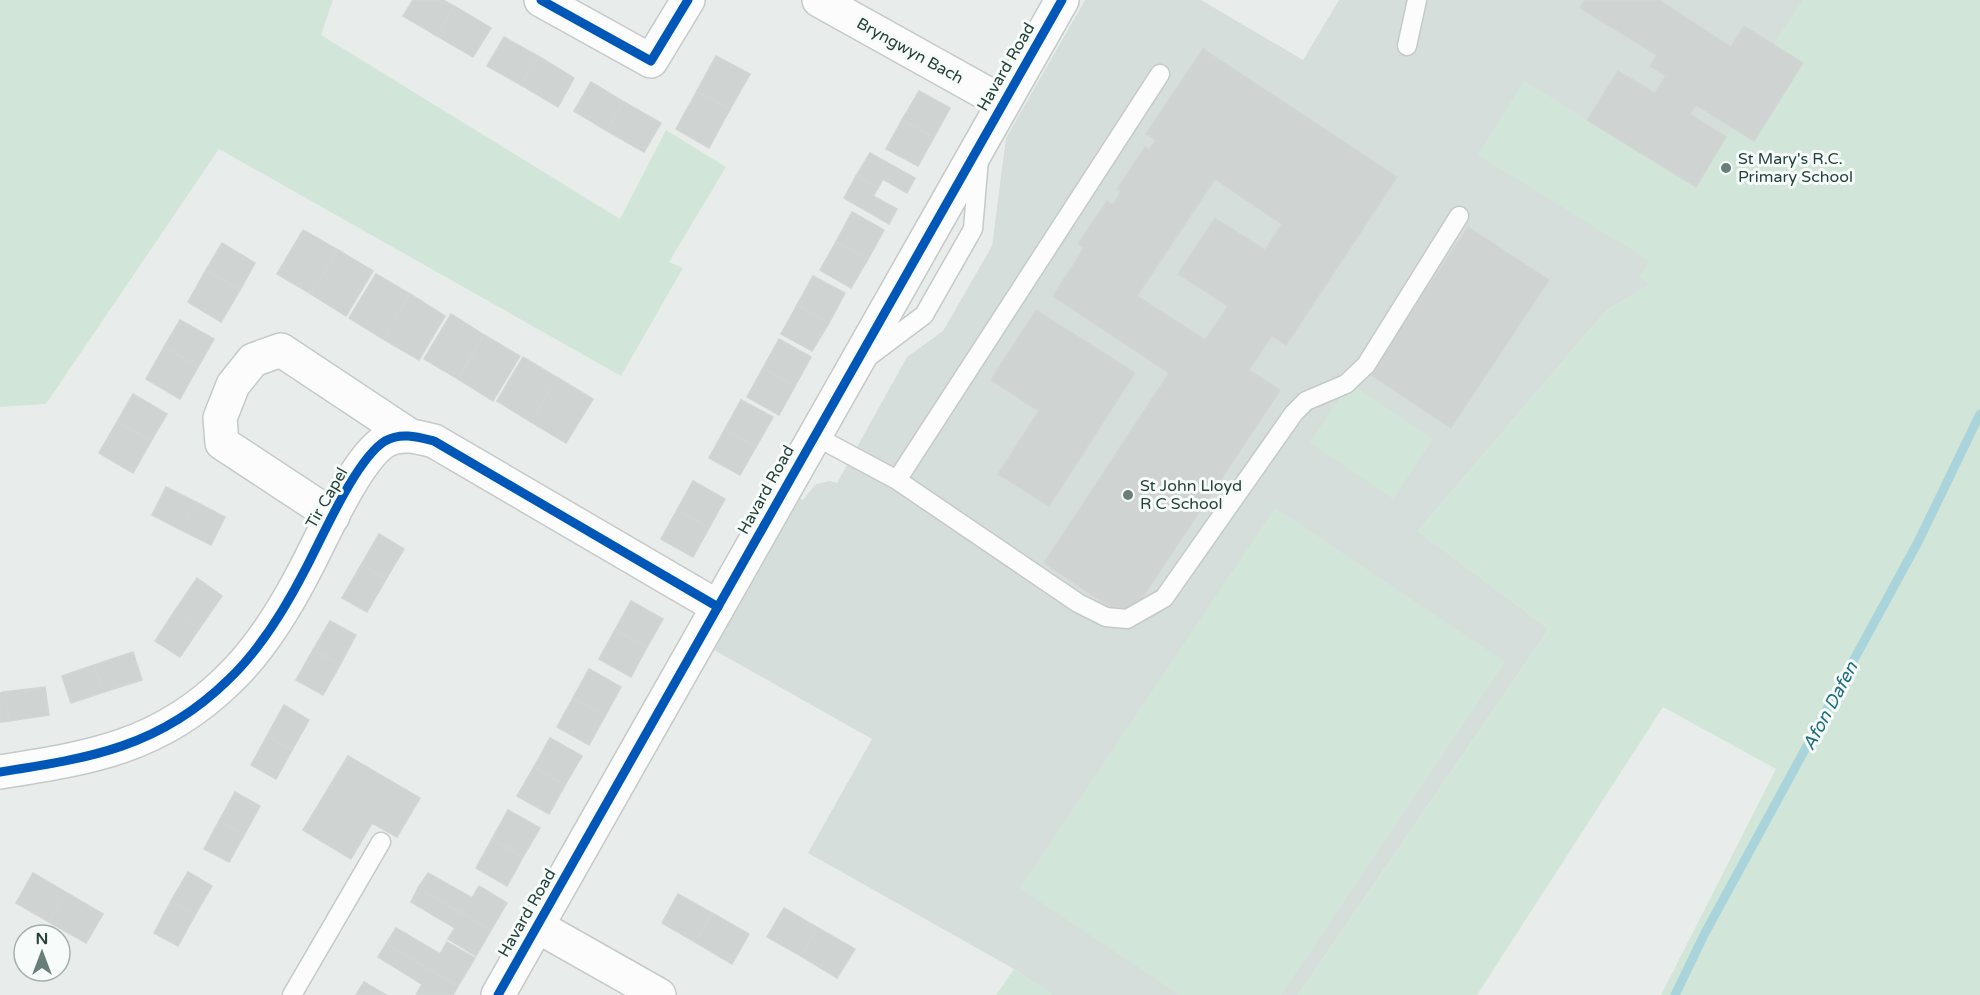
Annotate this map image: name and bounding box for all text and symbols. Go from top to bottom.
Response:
street label: Bryngwyn Bach [853,13,967,89]
street label: Havard Road [973,19,1039,115]
place label: St Mary's R.C. Primary School [1738,149,1853,187]
marker: St Mary's R.C. Primary School [1719,161,1733,175]
street label: Havard Road [733,442,799,538]
street label: Tir Capel [302,464,352,532]
place label: St John Lloyd R C School [1140,476,1242,514]
marker: St John Lloyd R C School [1121,488,1135,502]
water label: Afon Dafen [1798,657,1863,754]
street label: Havard Road [494,865,560,961]
north arrow [12,923,72,983]
text: N [36,929,48,949]

